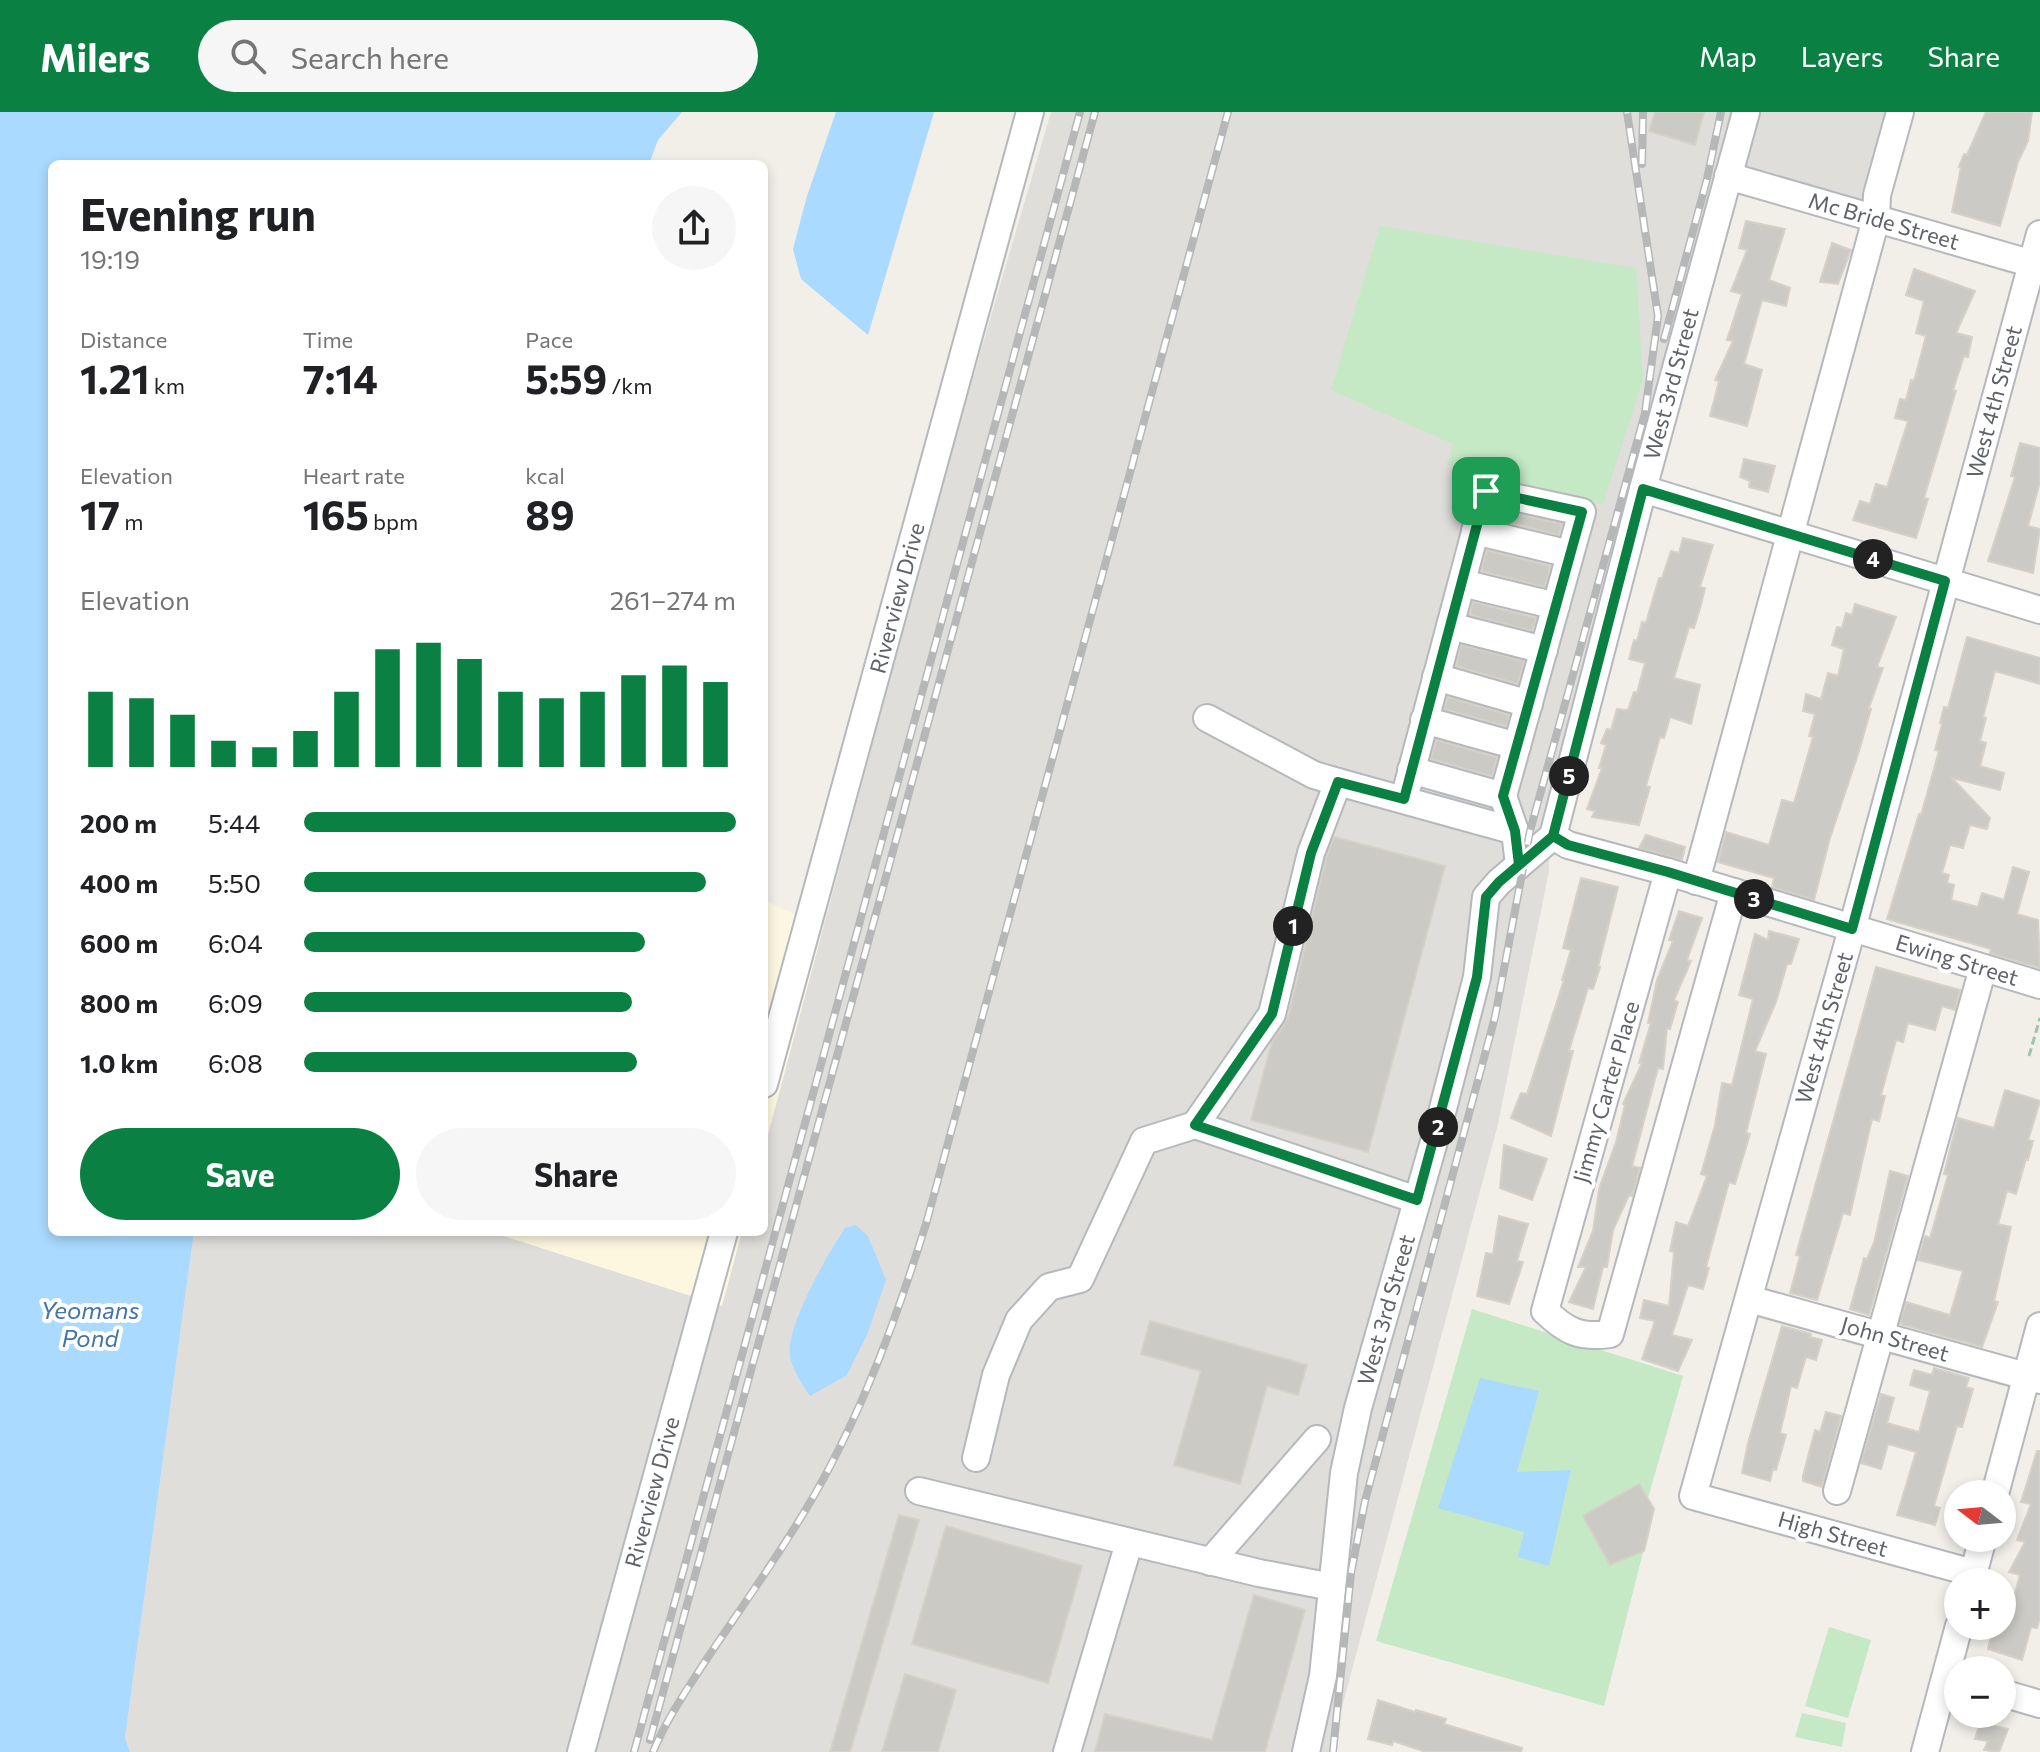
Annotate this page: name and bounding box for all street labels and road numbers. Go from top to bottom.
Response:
street label: Mc Bride Street [1806,186,1963,255]
street label: West 3rd Street [1637,305,1704,463]
street label: West 4th Street [1960,323,2027,481]
street label: Riverview Drive [863,520,930,676]
street label: Ewing Street [1893,928,2022,991]
street label: West 4th Street [1789,949,1858,1107]
street label: Jimmy Carter Place [1567,998,1644,1186]
street label: West 3rd Street [1351,1231,1420,1388]
street label: John Street [1838,1310,1952,1367]
street label: Riverview Drive [618,1414,685,1570]
street label: High Street [1775,1505,1891,1562]

